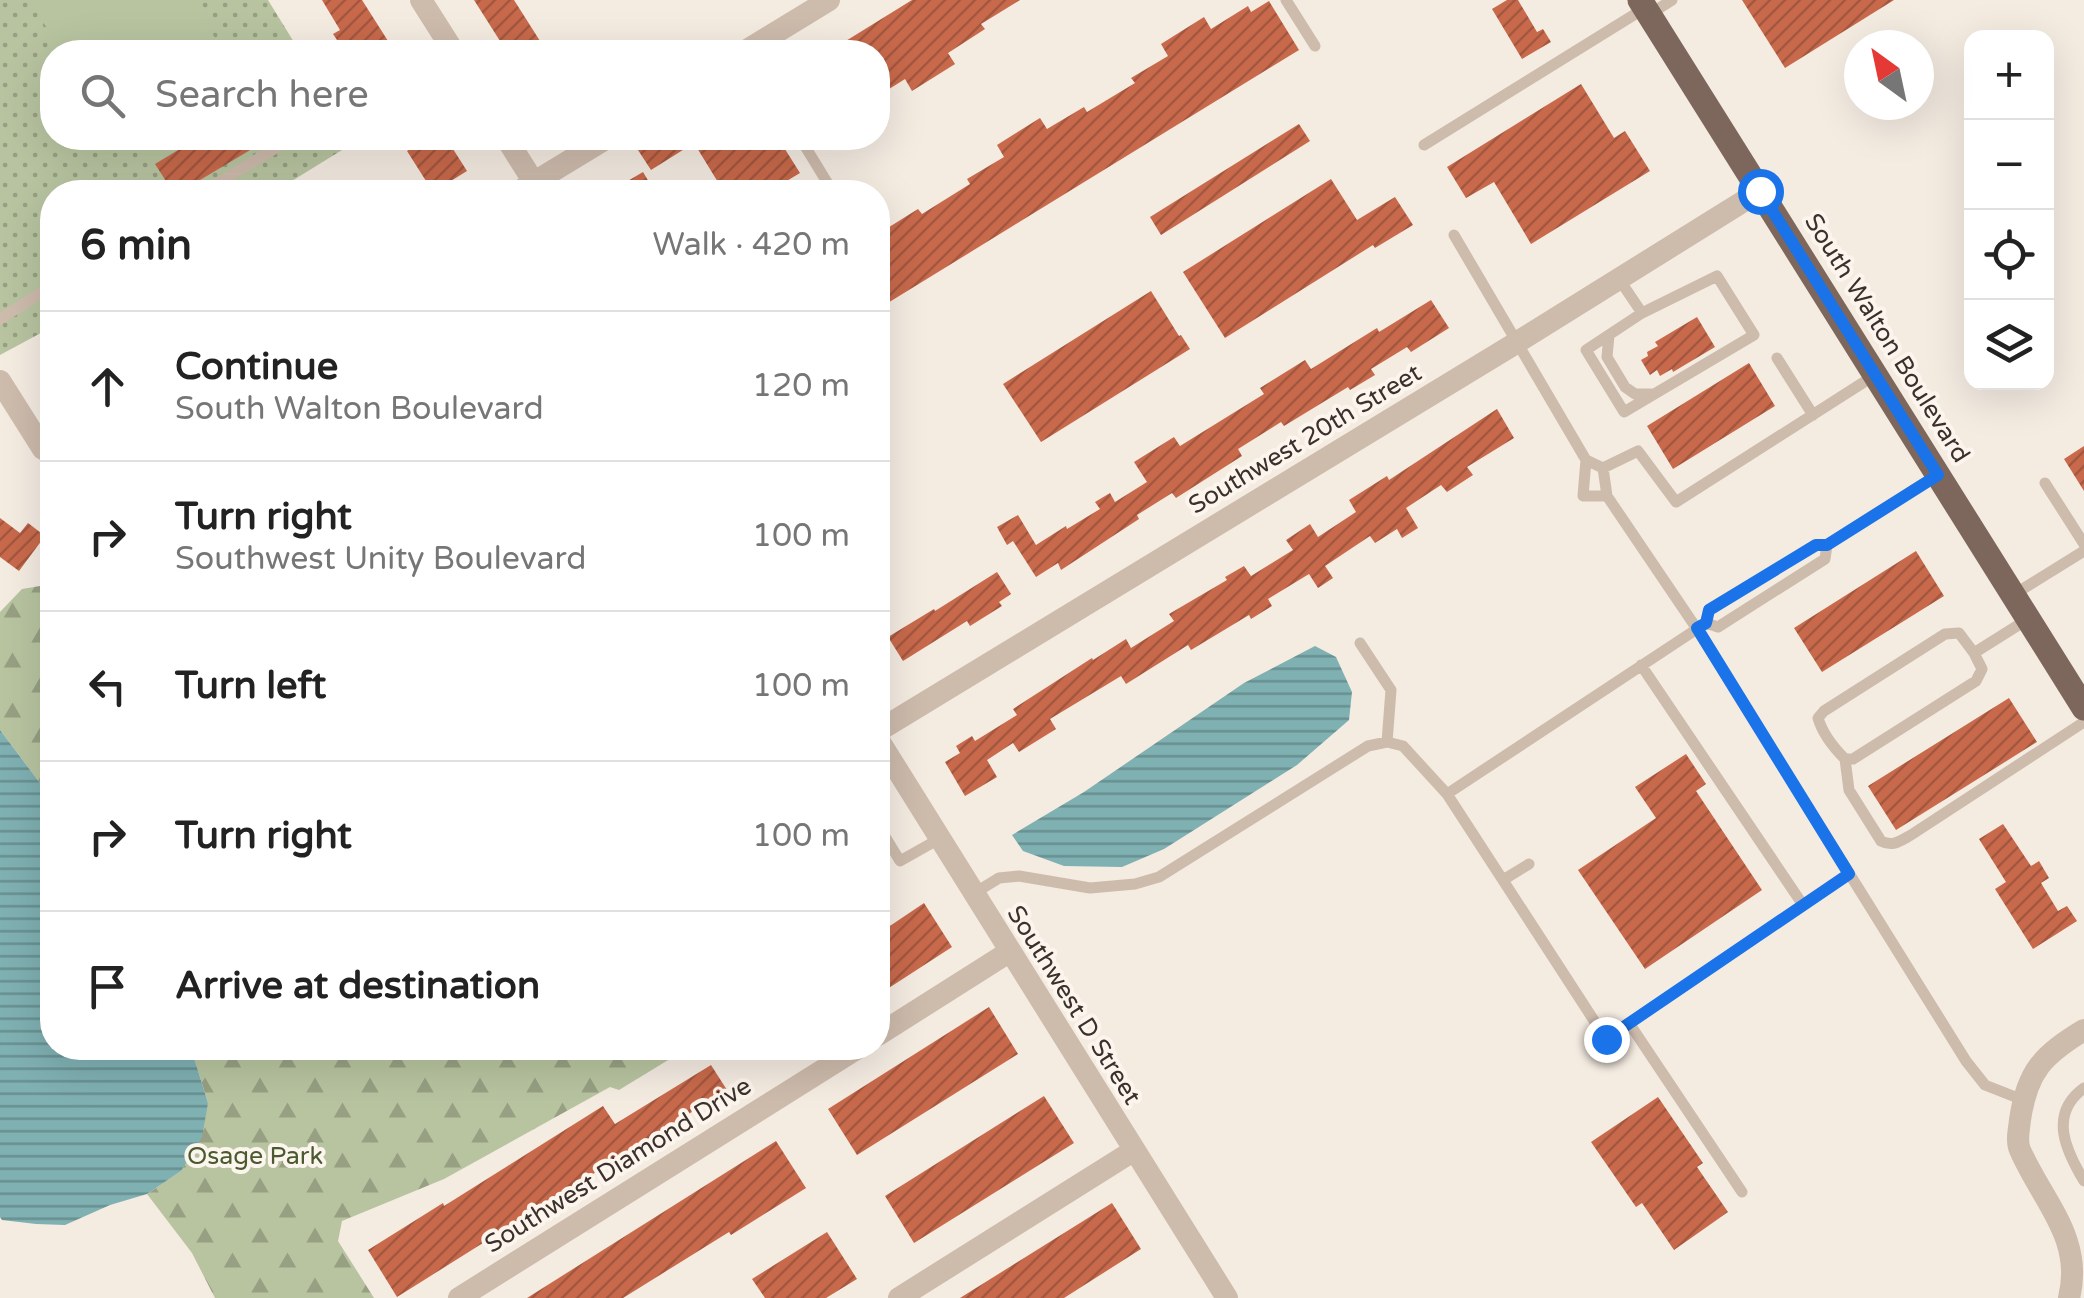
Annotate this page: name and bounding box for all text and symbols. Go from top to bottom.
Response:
north arrow [1844,30,1934,120]
map controls [1964,30,2054,390]
button: + [1964,30,2054,120]
search box [40,40,890,150]
icon: search [75,68,130,123]
text: Search here [155,72,369,118]
button: − [1964,120,2054,210]
route start [1738,169,1784,215]
street label: South Walton Boulevard [1798,208,1976,468]
button: locate [1964,210,2054,300]
text: 6 min [80,220,192,271]
text: Walk · 420 m [653,226,850,264]
button: layers [1964,300,2054,390]
text: Continue [175,344,338,390]
street label: Southwest 20th Street [1183,357,1427,520]
icon: ahead [80,359,135,414]
text: 120 m [752,367,850,405]
text: South Walton Boulevard [175,390,544,428]
text: Turn right [175,494,352,540]
icon: right [80,509,135,564]
text: 100 m [752,517,850,555]
text: Southwest Unity Boulevard [175,540,586,578]
icon: left [80,659,135,714]
text: Turn left [175,663,326,709]
text: 100 m [752,667,850,705]
icon: right [80,809,135,864]
text: Turn right [175,813,352,859]
text: 100 m [752,817,850,855]
street label: Southwest D Street [1001,900,1148,1110]
icon: arrive [80,959,135,1014]
text: Arrive at destination [175,963,540,1009]
route end [1584,1017,1630,1063]
street label: Southwest Diamond Drive [479,1071,757,1259]
park label: Osage Park [187,1141,323,1171]

